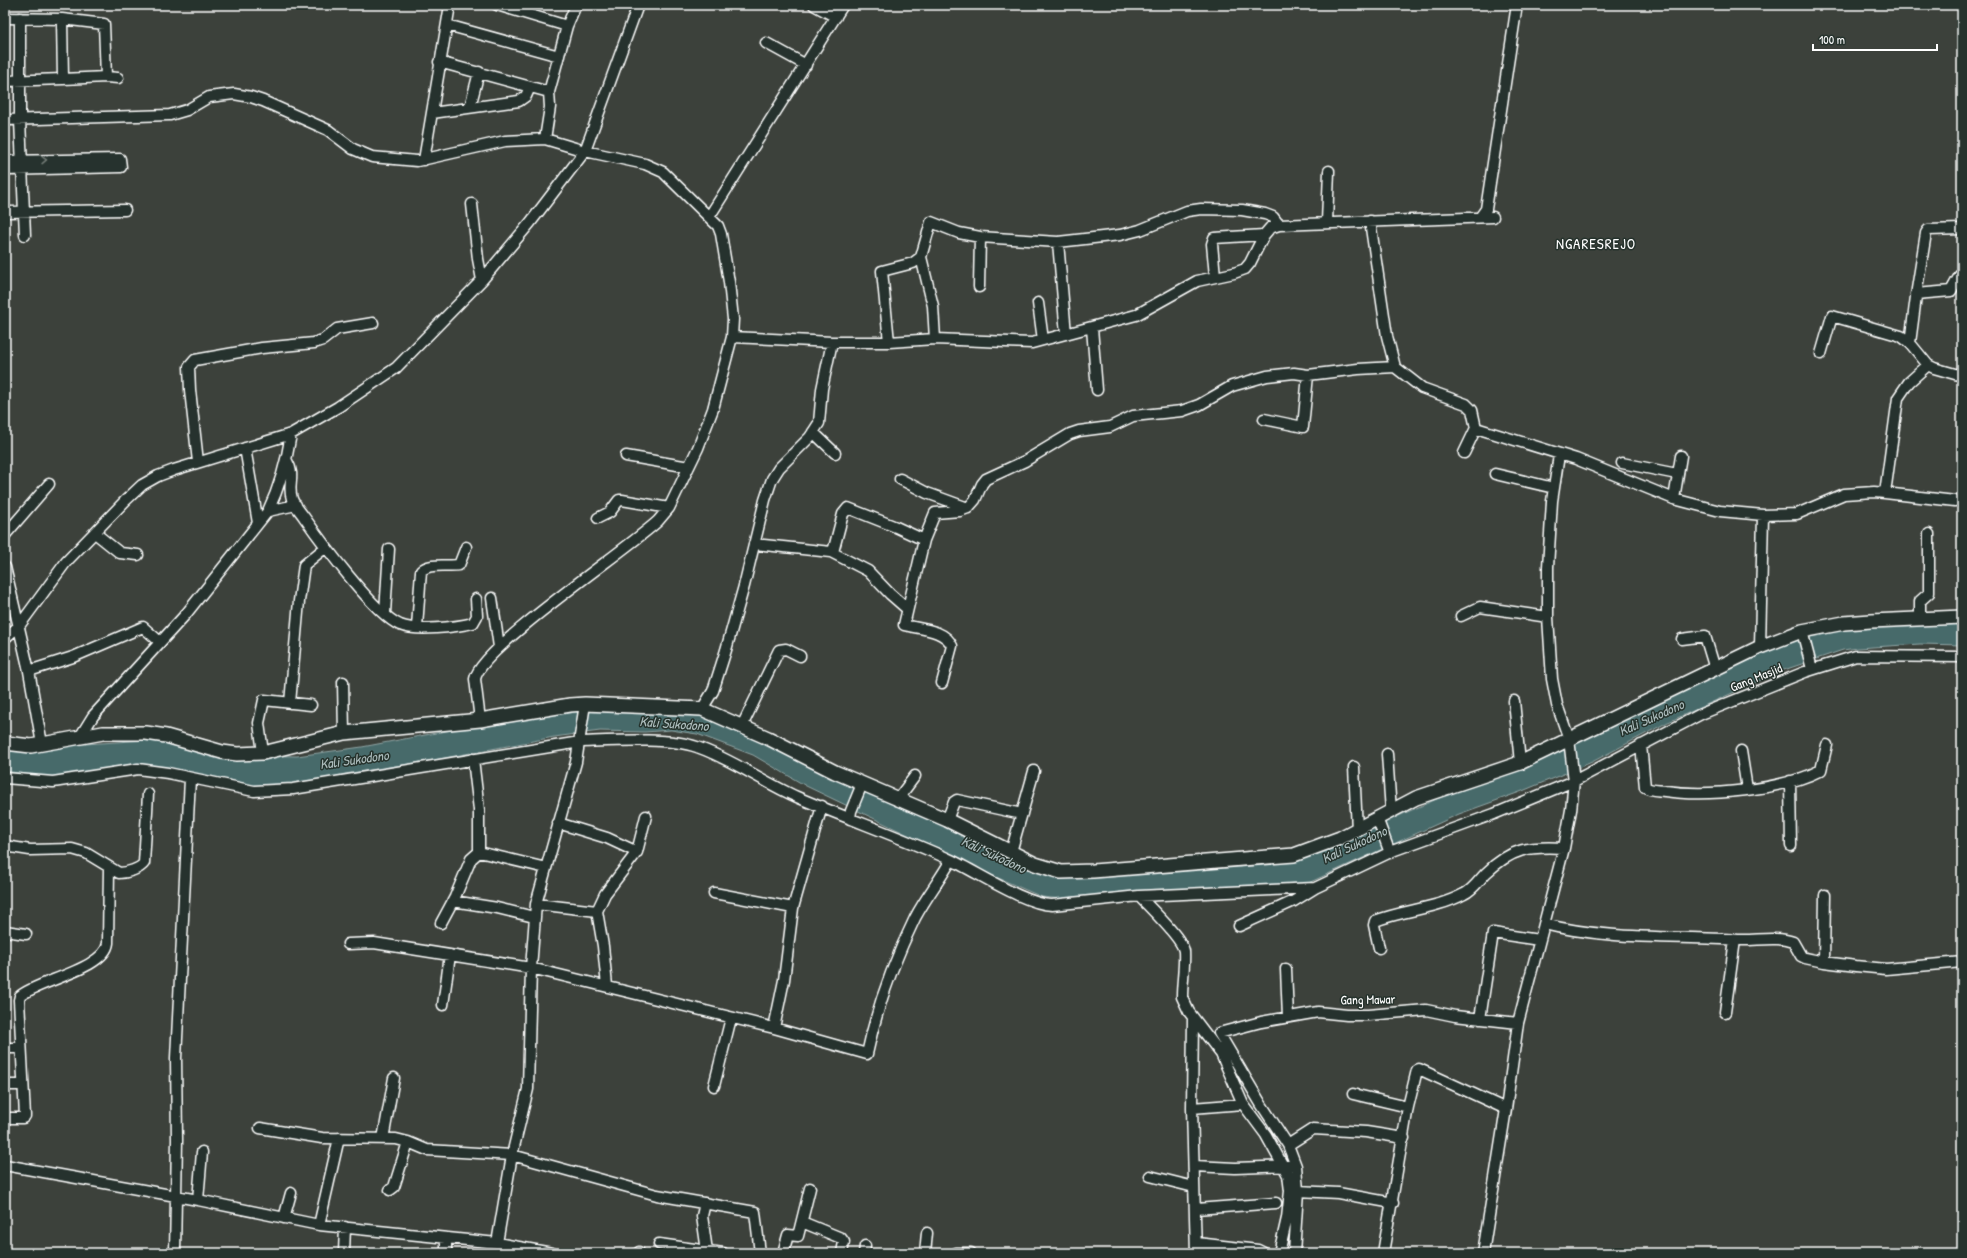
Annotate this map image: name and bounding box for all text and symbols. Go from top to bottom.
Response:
scale bar [1813,26,1937,52]
text: 100 m [1819,31,1845,48]
one-way arrow [41,156,47,164]
district label: NGARESREJO [1556,233,1636,254]
street label: Gang Masjid [1727,658,1785,696]
water label: Kali Sukodono [1615,694,1688,740]
water label: Kali Sukodono [639,711,711,735]
water label: Kali Sukodono [318,745,391,773]
water label: Kali Sukodono [1319,820,1391,867]
water label: Kali Sukodono [959,831,1031,878]
street label: Gang Mawar [1340,990,1396,1008]

